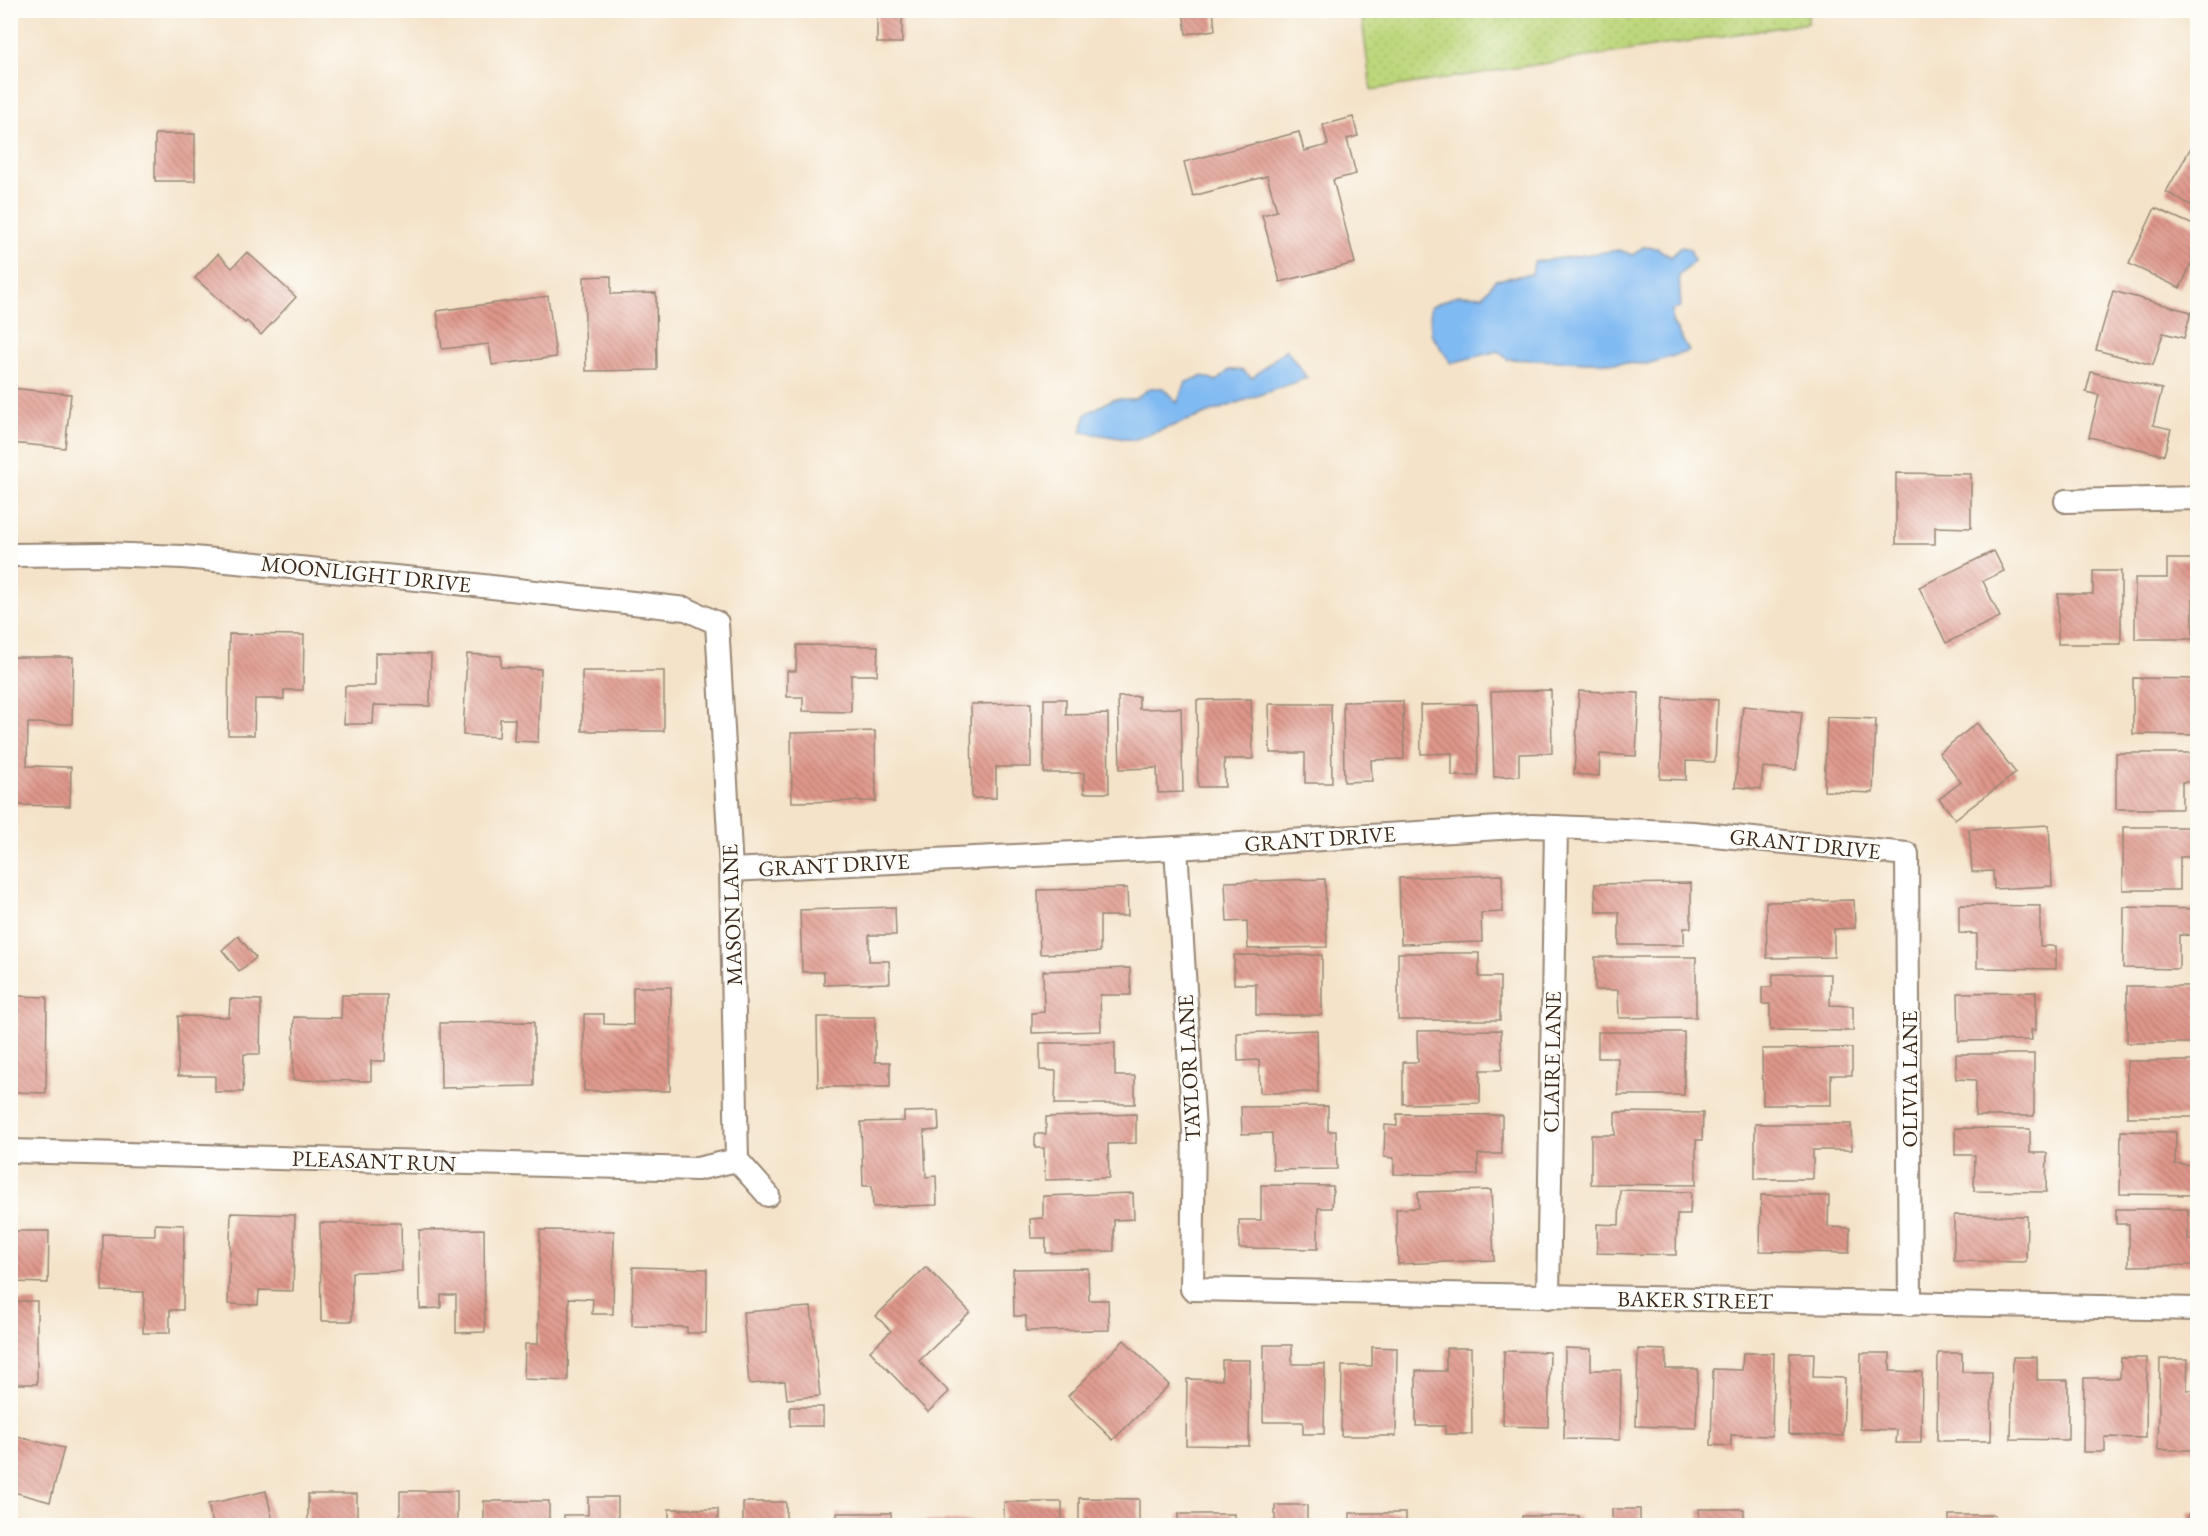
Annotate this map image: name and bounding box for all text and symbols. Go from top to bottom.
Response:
street label: MOONLIGHT DRIVE [260,549,472,599]
street label: GRANT DRIVE [1244,819,1396,859]
street label: GRANT DRIVE [1728,822,1882,866]
street label: MASON LANE [715,844,749,986]
street label: GRANT DRIVE [758,847,910,883]
street label: CLAIRE LANE [1536,991,1568,1133]
street label: TAYLOR LANE [1171,994,1207,1142]
street label: OLIVIA LANE [1895,1011,1924,1147]
street label: PLEASANT RUN [292,1144,457,1178]
street label: BAKER STREET [1617,1284,1773,1316]

